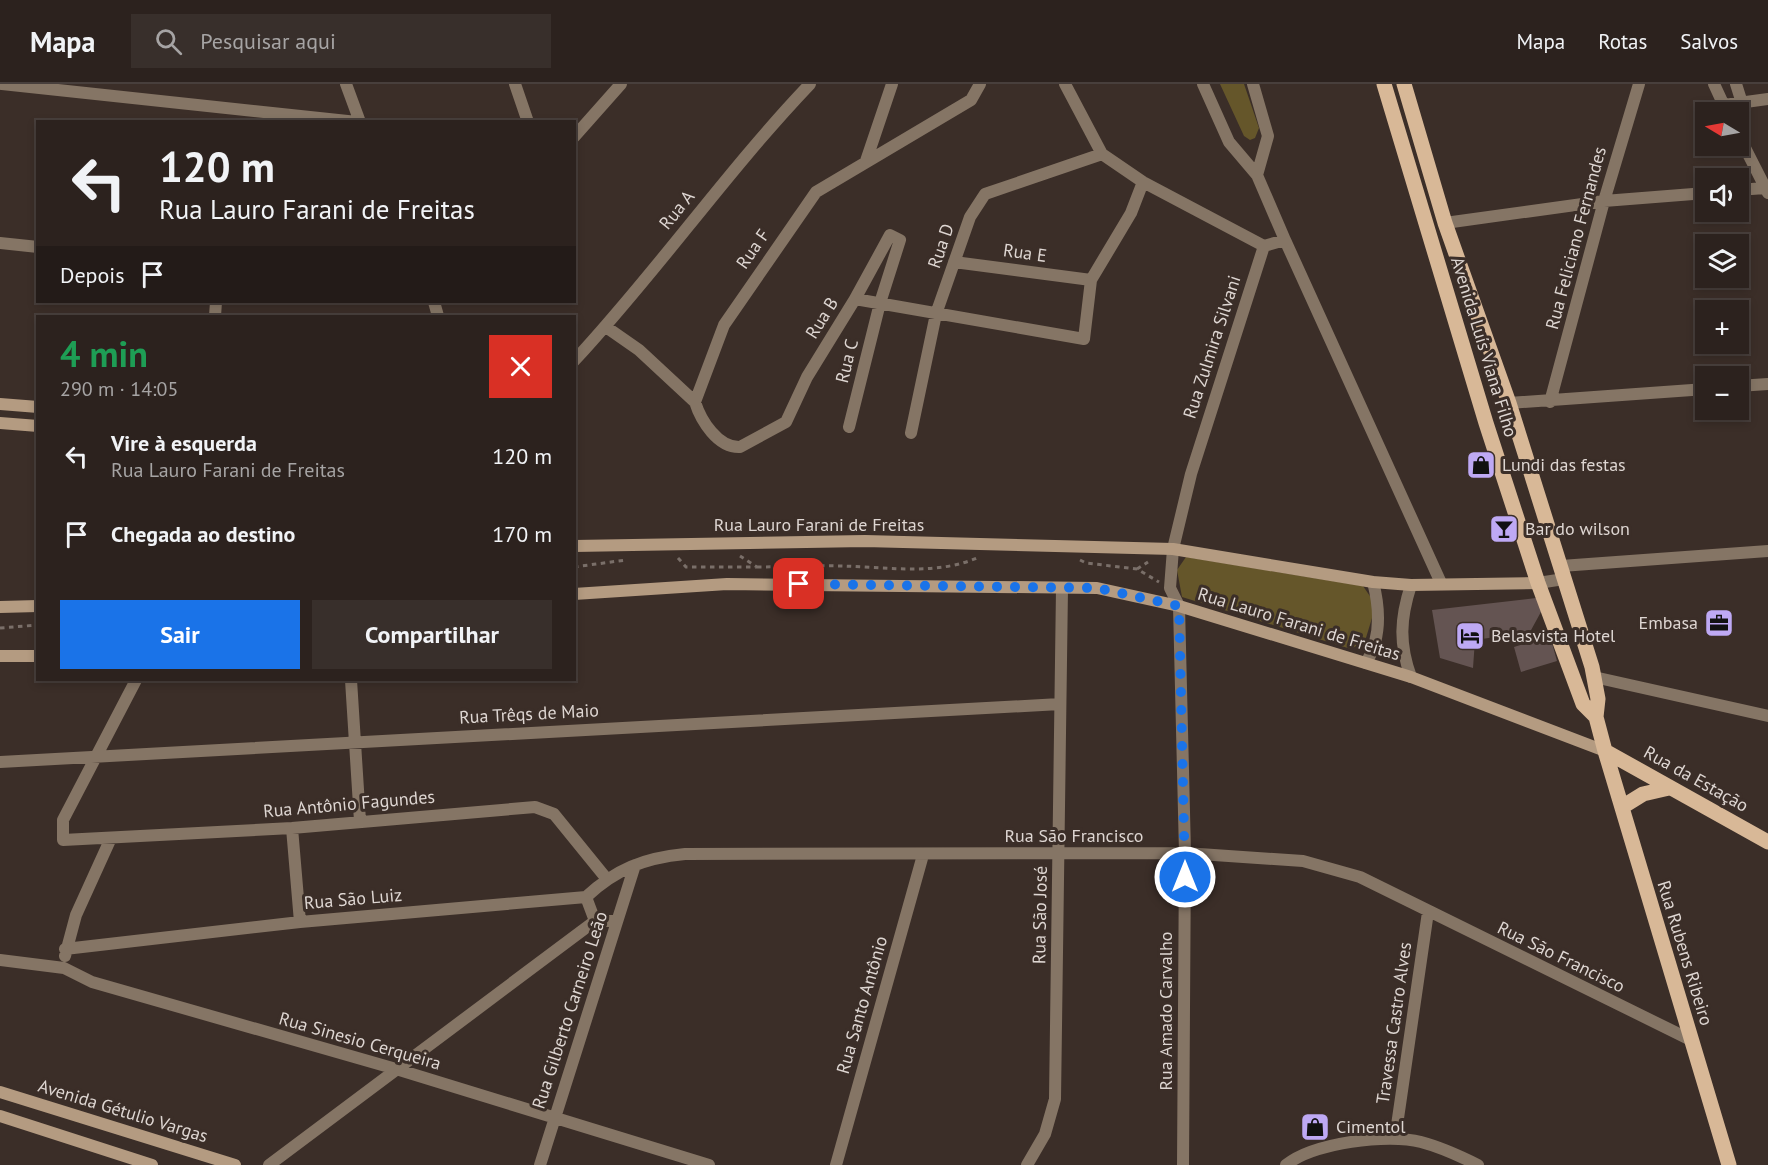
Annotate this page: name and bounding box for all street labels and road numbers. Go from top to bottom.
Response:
street label: Rua Feliciano Fernandes [1540,144,1611,332]
street label: Rua A [654,185,700,234]
street label: Rua D [922,220,959,271]
street label: Rua F [731,224,774,273]
street label: Rua E [1002,238,1048,267]
street label: Avenida Luís Viana Filho [1446,254,1523,440]
street label: Rua Zulmira Silvani [1178,272,1246,421]
street label: Rua B [800,293,843,343]
street label: Rua C [830,337,863,385]
street label: Rua Lauro Farani de Freitas [714,513,924,536]
street label: Rua Lauro Farani de Freitas [1195,582,1403,665]
street label: Rua Trêqs de Maio [459,698,599,729]
street label: Rua da Estação [1640,740,1753,817]
street label: Rua Antônio Fagundes [262,785,436,822]
street label: Rua São Francisco [1005,824,1143,847]
street label: Rua São José [1027,866,1052,964]
street label: Rua Rubens Ribeiro [1653,878,1718,1028]
street label: Rua São Luiz [303,883,403,914]
street label: Rua Gilberto Carneiro Leão [527,908,612,1112]
street label: Rua São Francisco [1494,916,1629,997]
street label: Rua Amado Carvalho [1154,932,1177,1090]
street label: Rua Santo Antônio [831,933,892,1076]
street label: Travessa Castro Alves [1371,941,1416,1105]
street label: Rua Sinesio Cerqueira [276,1006,444,1075]
street label: Avenida Gétulio Vargas [36,1074,211,1147]

